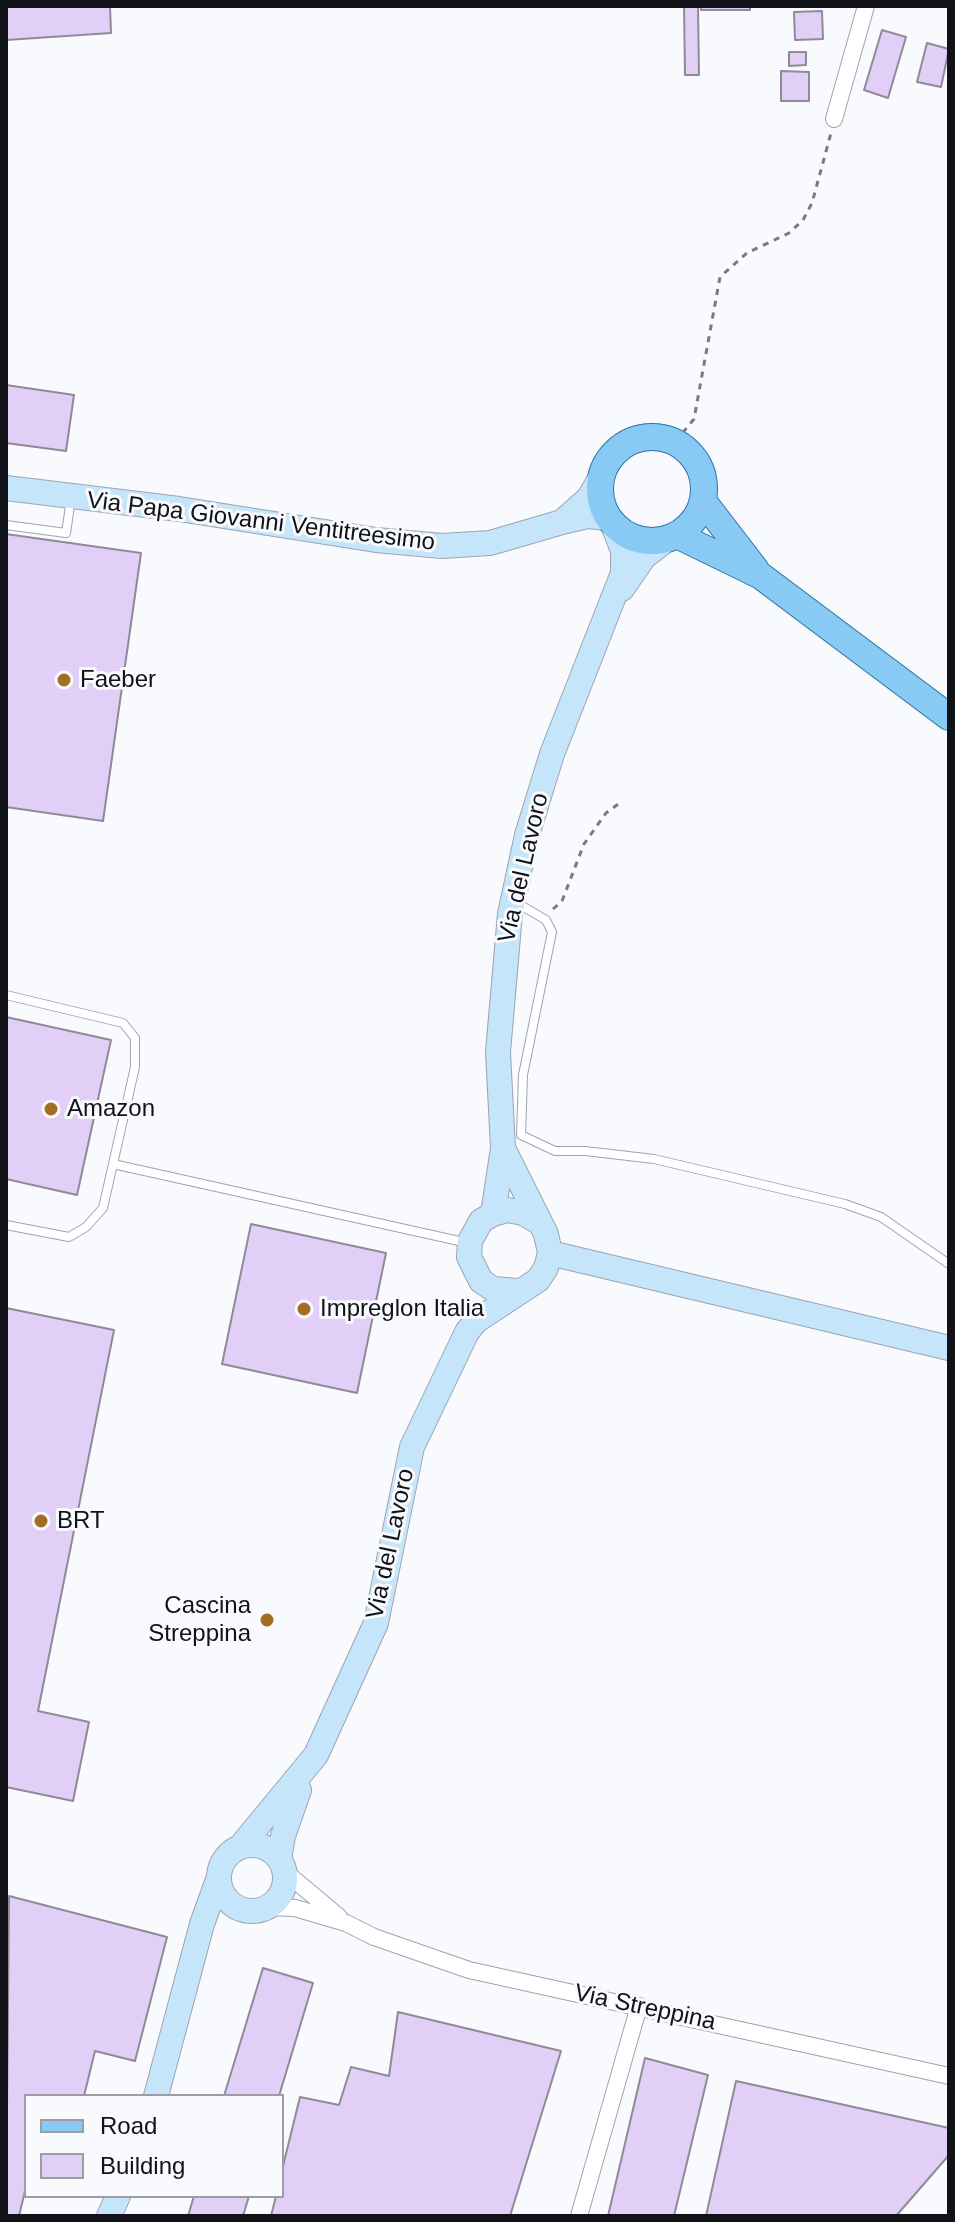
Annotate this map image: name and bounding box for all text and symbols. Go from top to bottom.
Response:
street label: Via Papa Giovanni Ventitreesimo [85,486,437,558]
place label: Faeber [80,666,156,694]
marker: Faeber [55,671,73,689]
street label: Via del Lavoro [493,790,555,946]
place label: Amazon [67,1095,155,1123]
marker: Amazon [42,1100,60,1118]
place label: Impreglon Italia [320,1295,484,1323]
marker: Impreglon Italia [295,1300,313,1318]
street label: Via del Lavoro [361,1466,421,1622]
place label: BRT [57,1507,105,1535]
marker: BRT [32,1512,50,1530]
place label: Cascina Streppina [148,1592,251,1648]
marker: Cascina Streppina [258,1611,276,1629]
street label: Via Streppina [572,1979,718,2037]
legend [24,2094,284,2198]
text: Road [100,2112,157,2139]
text: Building [100,2152,185,2179]

